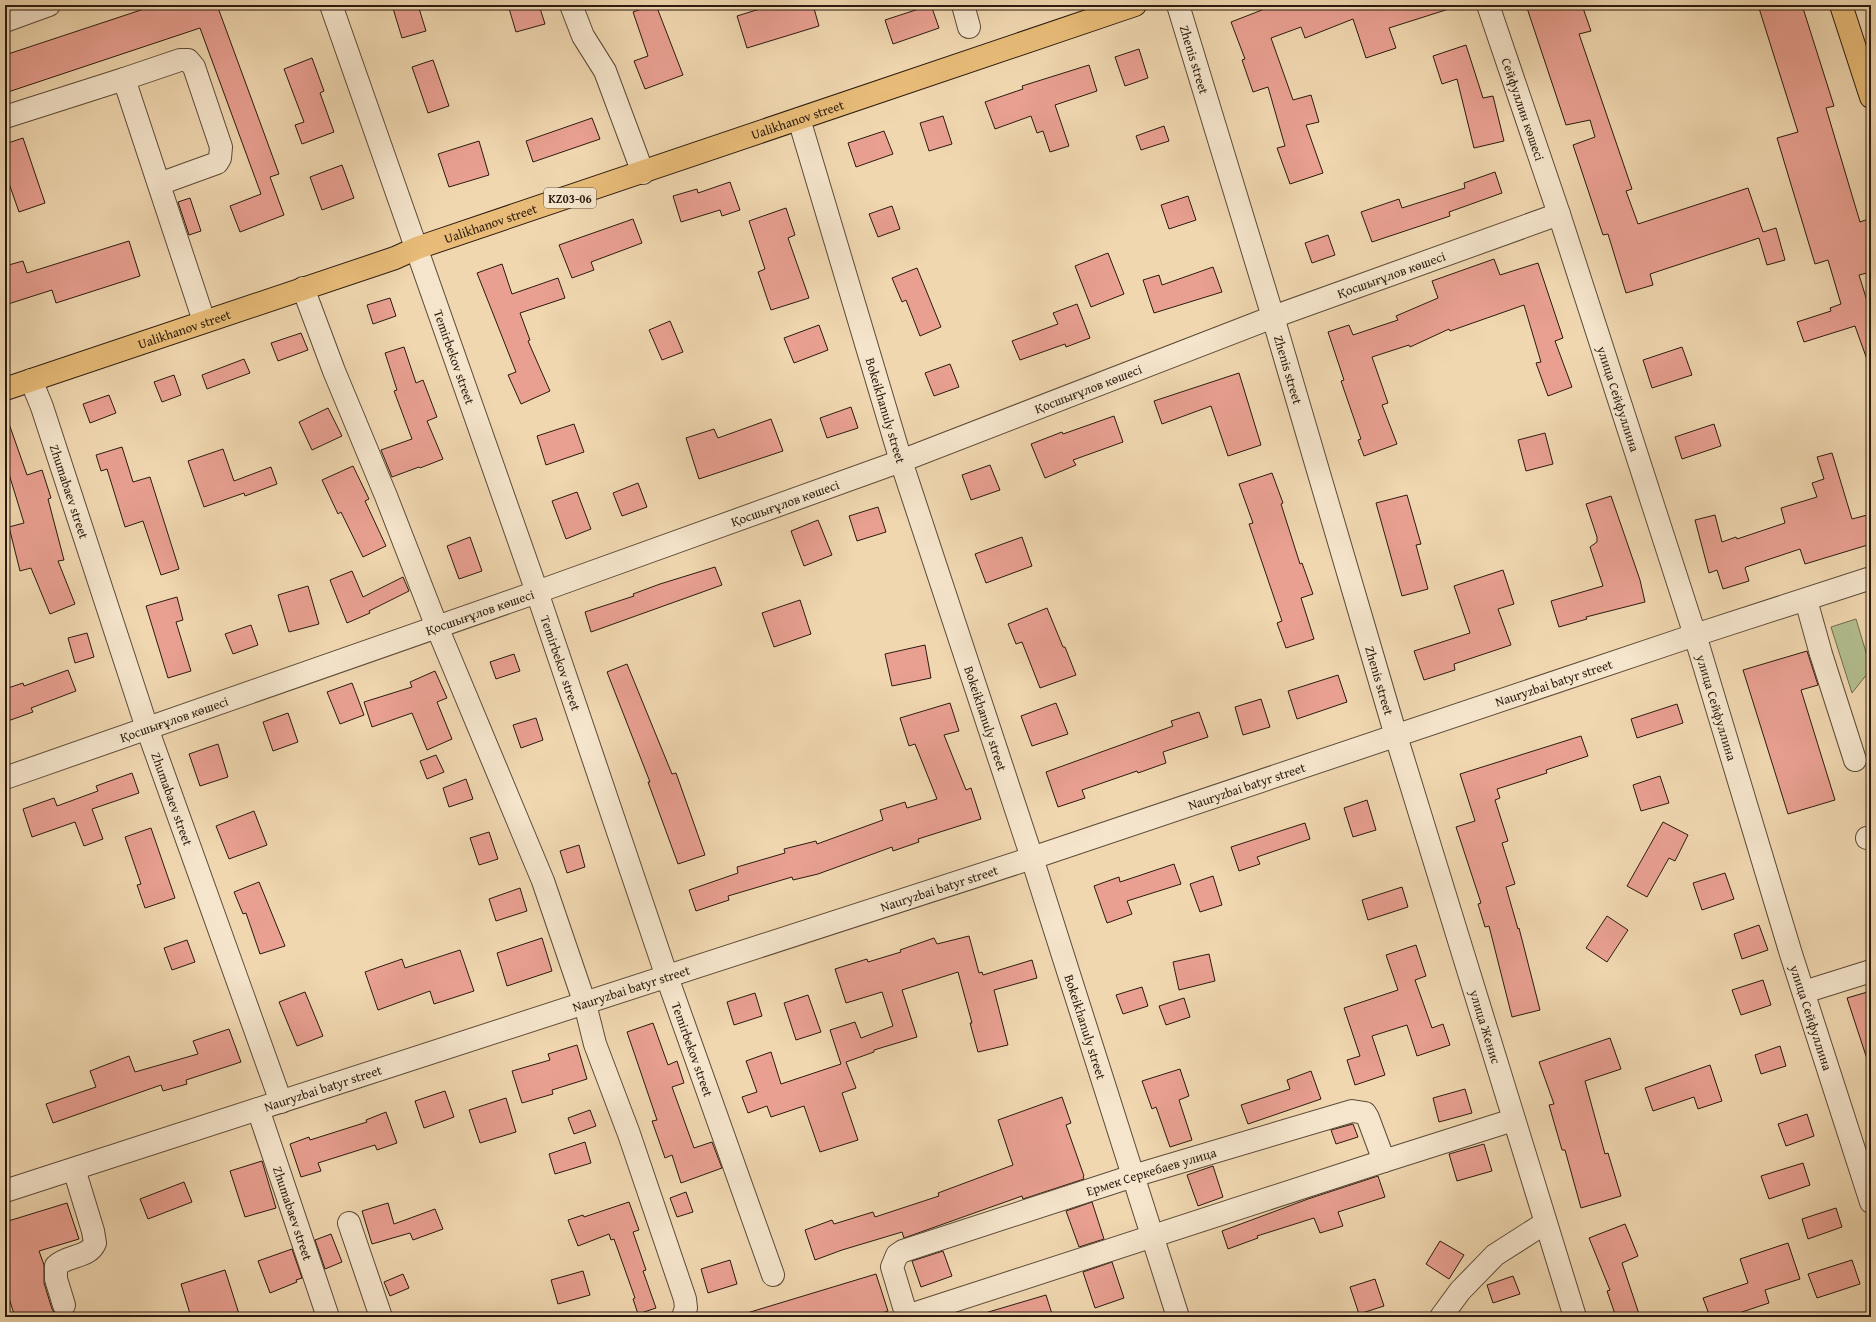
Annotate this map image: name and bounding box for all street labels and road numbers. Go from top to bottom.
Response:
street label: Zhenis street [1175,23,1214,97]
street label: Сейфуллин көшесі [1497,55,1550,163]
street label: Ualikhanov street [748,95,847,144]
road number: KZ03-06 [544,188,596,208]
street label: Ualikhanov street [441,199,540,248]
street label: Қосшығұлов көшесі [1334,246,1448,303]
street label: Ualikhanov street [135,304,234,353]
street label: Temirbekov street [429,307,480,407]
street label: Zhenis street [1269,333,1308,407]
street label: улица Сейфуллина [1592,343,1645,455]
street label: Bokeikhanuly street [861,355,911,466]
street label: Қосшығұлов көшесі [1032,359,1145,418]
street label: Zhumabaev street [45,442,94,541]
street label: Қосшығұлов көшесі [728,474,842,531]
street label: Қосшығұлов көшесі [423,584,537,640]
street label: Temirbekov street [536,613,586,713]
street label: Zhenis street [1361,644,1399,718]
street label: улица Сейфуллина [1692,651,1742,764]
street label: Nauryzbai batyr street [1493,654,1615,711]
street label: Bokeikhanuly street [960,664,1012,774]
street label: Қосшығұлов көшесі [117,691,231,747]
street label: Zhumabaev street [147,749,198,848]
street label: Nauryzbai batyr street [1185,757,1308,814]
street label: Nauryzbai batyr street [878,860,1001,916]
street label: Nauryzbai batyr street [570,960,693,1016]
street label: улица Сейфуллина [1785,961,1838,1074]
street label: Bokeikhanuly street [1060,972,1111,1082]
street label: улица Женис [1465,986,1506,1066]
street label: Temirbekov street [667,999,718,1099]
street label: Nauryzbai batyr street [261,1060,384,1116]
street label: Ермек Серкебаев улица [1084,1142,1219,1200]
street label: Zhumabaev street [268,1164,318,1263]

